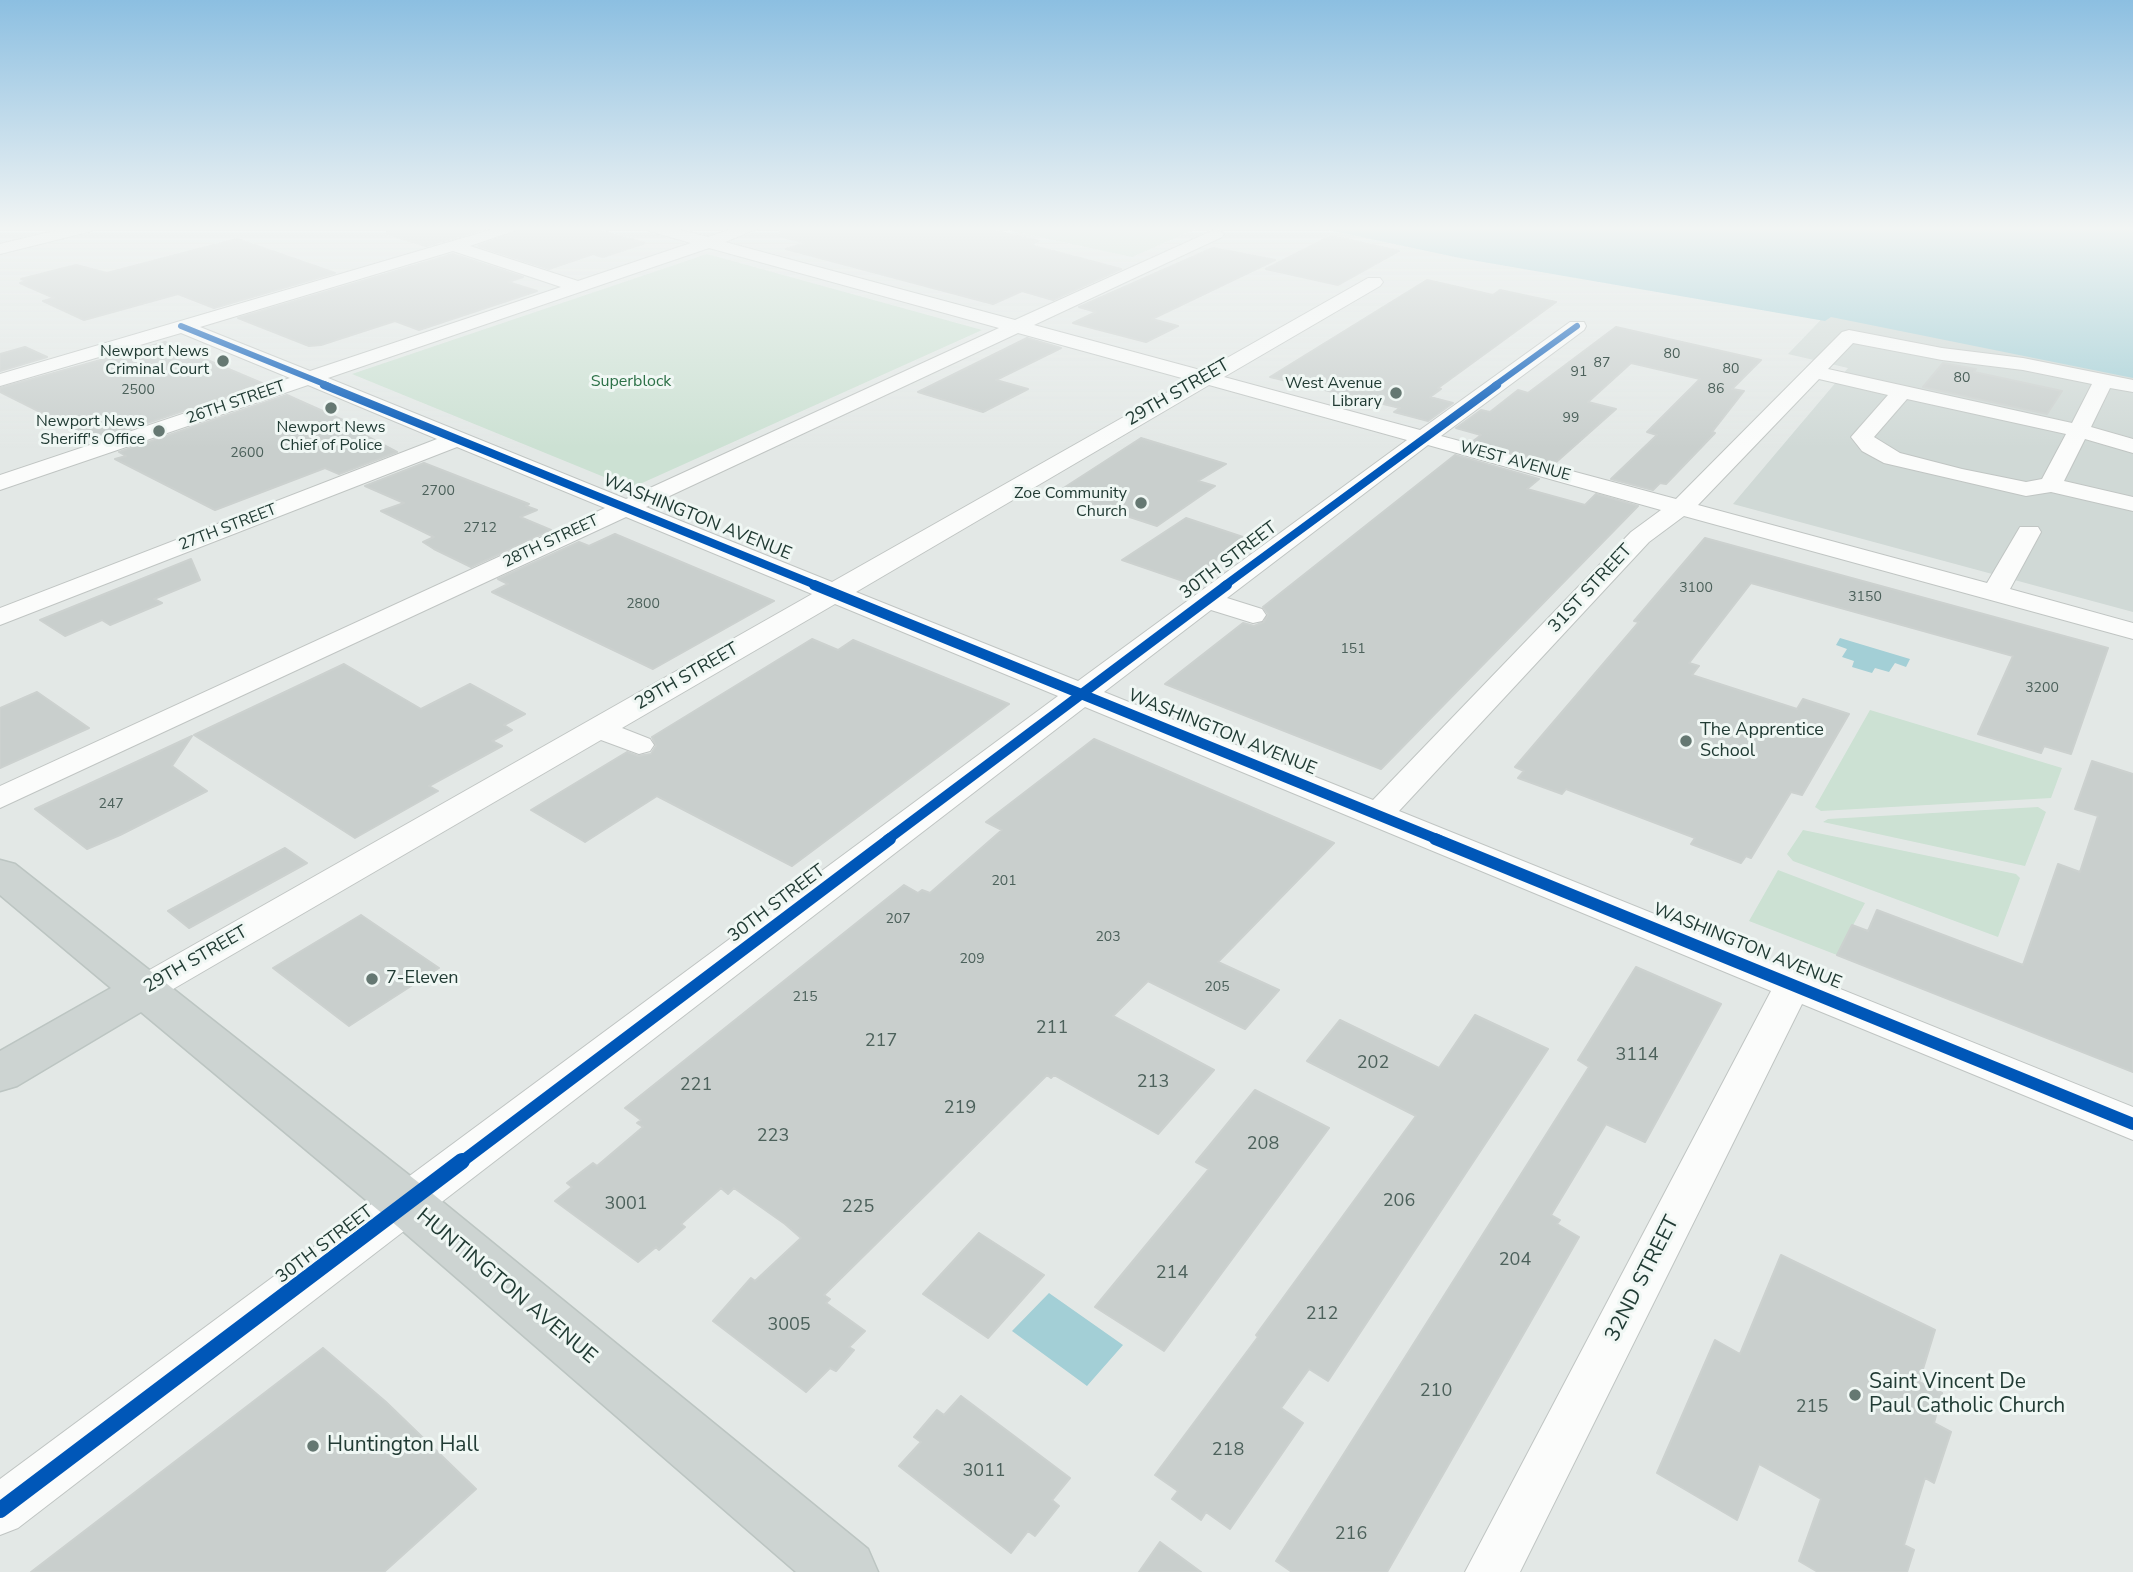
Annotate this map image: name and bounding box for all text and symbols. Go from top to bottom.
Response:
place label: Newport News Criminal Court [100,342,209,380]
house number: 80 [1664,347,1680,363]
marker: Newport News Criminal Court [215,353,231,369]
street label: 29TH STREET [1122,355,1234,431]
house number: 87 [1594,356,1610,372]
house number: 80 [1723,362,1739,378]
house number: 91 [1571,365,1587,381]
house number: 80 [1954,371,1970,387]
park label: Superblock [591,372,671,392]
place label: West Avenue Library [1285,374,1382,412]
street label: 26TH STREET [184,377,288,429]
house number: 86 [1708,382,1724,398]
house number: 2500 [121,383,155,399]
marker: West Avenue Library [1388,385,1404,401]
marker: Newport News Chief of Police [323,400,339,416]
house number: 99 [1563,411,1579,427]
place label: Newport News Sheriff's Office [36,412,145,450]
place label: Newport News Chief of Police [276,418,386,456]
marker: Newport News Sheriff's Office [151,423,167,439]
street label: WEST AVENUE [1457,438,1573,486]
house number: 2600 [230,446,264,462]
street label: WASHINGTON AVENUE [600,470,794,566]
house number: 2700 [421,484,455,500]
place label: Zoe Community Church [1014,484,1127,522]
marker: Zoe Community Church [1133,495,1149,511]
street label: 27TH STREET [176,501,280,555]
street label: 28TH STREET [500,512,602,572]
street label: 30TH STREET [1176,517,1282,605]
house number: 2712 [463,521,497,537]
street label: 31ST STREET [1545,540,1637,638]
house number: 3100 [1679,581,1713,597]
house number: 3150 [1848,590,1882,606]
house number: 2800 [626,597,660,613]
street label: 29TH STREET [631,639,743,715]
house number: 151 [1340,642,1366,658]
house number: 3200 [2025,681,2059,697]
street label: WASHINGTON AVENUE [1125,685,1319,781]
place label: The Apprentice School [1700,720,1824,762]
marker: The Apprentice School [1678,733,1694,749]
house number: 247 [98,797,124,813]
street label: 30TH STREET [724,860,830,948]
house number: 201 [991,874,1017,890]
street label: WASHINGTON AVENUE [1650,899,1844,995]
house number: 207 [885,912,911,928]
street label: 29TH STREET [140,922,252,998]
house number: 203 [1095,930,1121,946]
house number: 209 [959,952,985,968]
place label: 7-Eleven [386,968,459,990]
marker: 7-Eleven [364,971,380,987]
house number: 205 [1204,980,1230,996]
house number: 215 [792,990,818,1006]
house number: 211 [1036,1018,1068,1040]
house number: 217 [865,1031,897,1053]
house number: 3114 [1615,1045,1659,1067]
house number: 202 [1357,1053,1389,1075]
house number: 213 [1137,1072,1169,1094]
house number: 221 [680,1075,712,1097]
house number: 219 [944,1098,976,1120]
house number: 223 [757,1126,789,1148]
house number: 208 [1247,1134,1279,1156]
house number: 206 [1383,1191,1415,1213]
house number: 3001 [604,1194,648,1216]
house number: 225 [842,1197,874,1219]
street label: 30TH STREET [272,1201,378,1289]
street label: HUNTINGTON AVENUE [411,1204,601,1370]
street label: 32ND STREET [1600,1212,1686,1346]
house number: 204 [1499,1250,1531,1272]
house number: 214 [1156,1263,1188,1285]
house number: 212 [1306,1304,1338,1326]
house number: 3005 [767,1315,811,1337]
place label: Saint Vincent De Paul Catholic Church [1869,1370,2065,1420]
house number: 210 [1420,1381,1452,1403]
marker: Saint Vincent De Paul Catholic Church [1847,1387,1863,1403]
house number: 215 [1796,1397,1828,1419]
place label: Huntington Hall [327,1433,479,1459]
marker: Huntington Hall [305,1438,321,1454]
house number: 218 [1212,1440,1244,1462]
house number: 3011 [962,1461,1006,1483]
house number: 216 [1335,1524,1367,1546]

